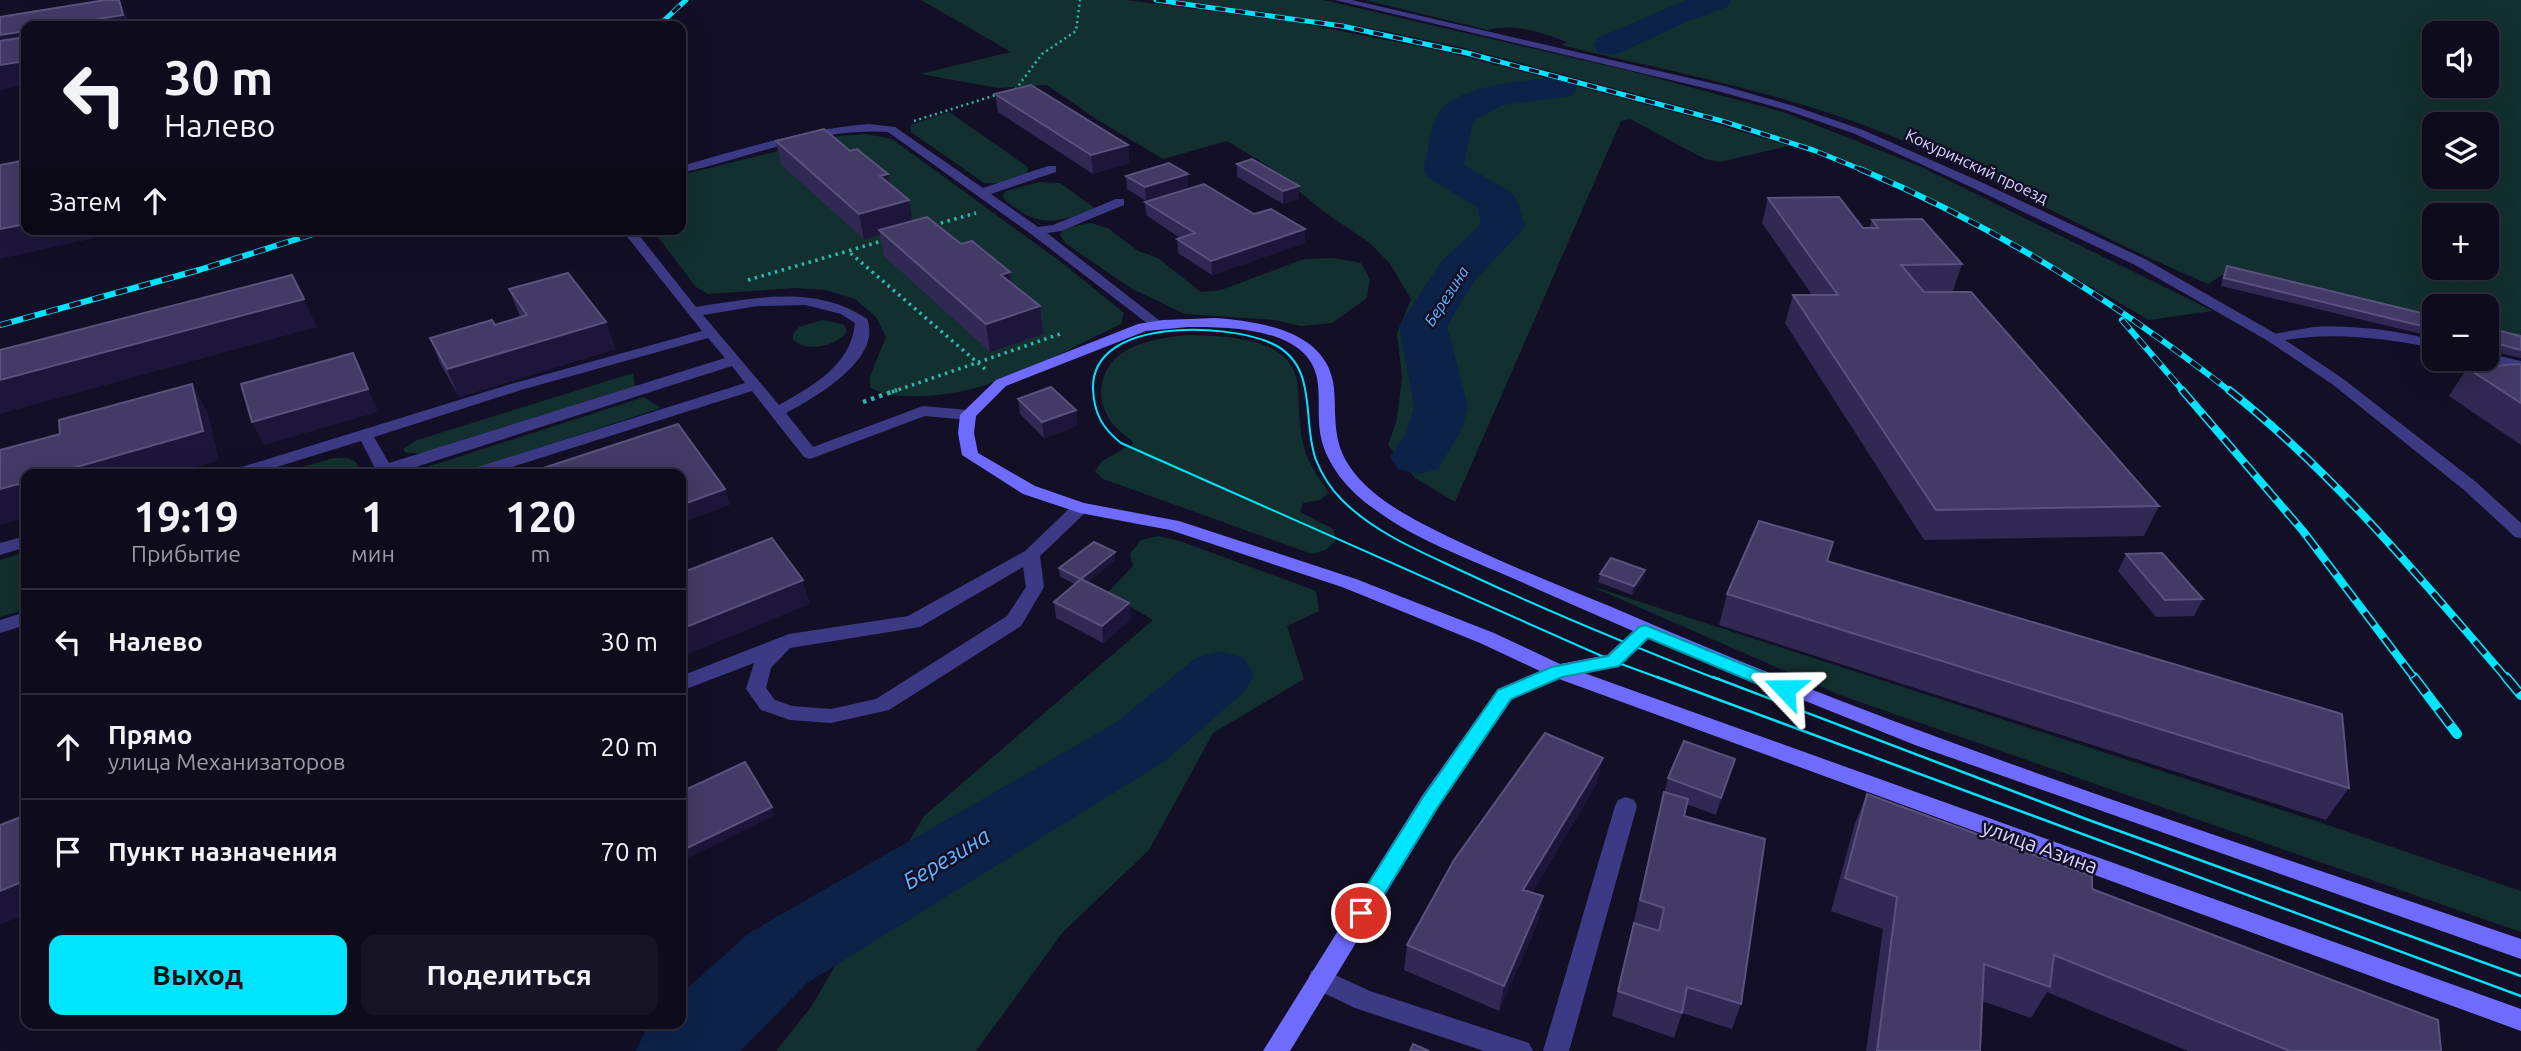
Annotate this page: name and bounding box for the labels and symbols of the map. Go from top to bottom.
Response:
street label: Кокуринский проезд [1903,125,2051,207]
water label: Березина [1420,263,1472,329]
position arrow [1748,652,1822,726]
street label: улица Азина [1979,814,2101,878]
water label: Березина [898,822,994,894]
pin [1331,883,1391,943]

